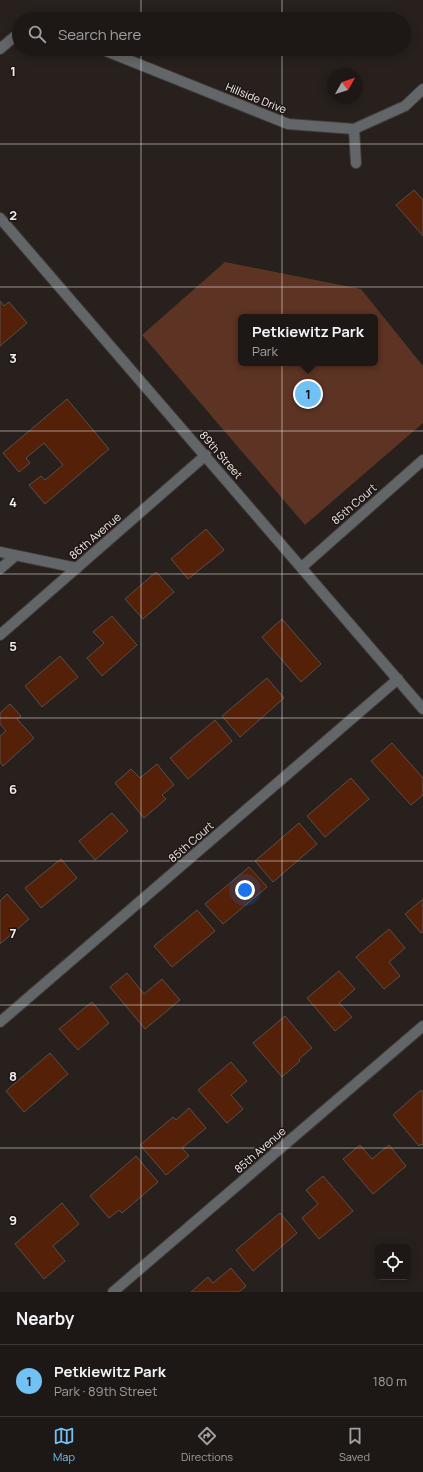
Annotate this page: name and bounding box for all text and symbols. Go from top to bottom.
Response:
search box [12,12,411,56]
icon: search [26,23,48,45]
text: Search here [58,24,141,45]
text: 1 [10,62,16,80]
north arrow [327,68,363,104]
street label: Hillside Drive [223,79,289,117]
text: 2 [9,206,17,224]
popup [238,314,378,366]
text: Petkiewitz Park [252,321,364,342]
text: Park [252,342,278,360]
text: 3 [9,349,17,367]
pin: 1 [295,379,321,409]
street label: 89th Street [196,428,246,482]
street label: 85th Court [328,480,379,527]
text: 4 [9,493,17,511]
street label: 86th Avenue [66,509,124,562]
text: 5 [9,637,17,655]
text: 6 [9,780,17,798]
street label: 85th Court [165,818,216,865]
your location [235,880,255,900]
text: 7 [10,924,17,942]
text: 8 [9,1067,17,1085]
street label: 85th Avenue [231,1123,289,1176]
text: 9 [9,1211,17,1229]
map controls [375,1244,411,1280]
button: locate [375,1244,411,1280]
text: Nearby [16,1307,74,1330]
text: Petkiewitz Park [54,1361,166,1382]
text: 1 [26,1372,32,1390]
text: 180 m [373,1372,407,1390]
text: Park · 89th Street [54,1382,157,1400]
tab: Map [53,1425,75,1464]
tab: Directions [181,1425,233,1464]
tab: Saved [339,1425,370,1464]

